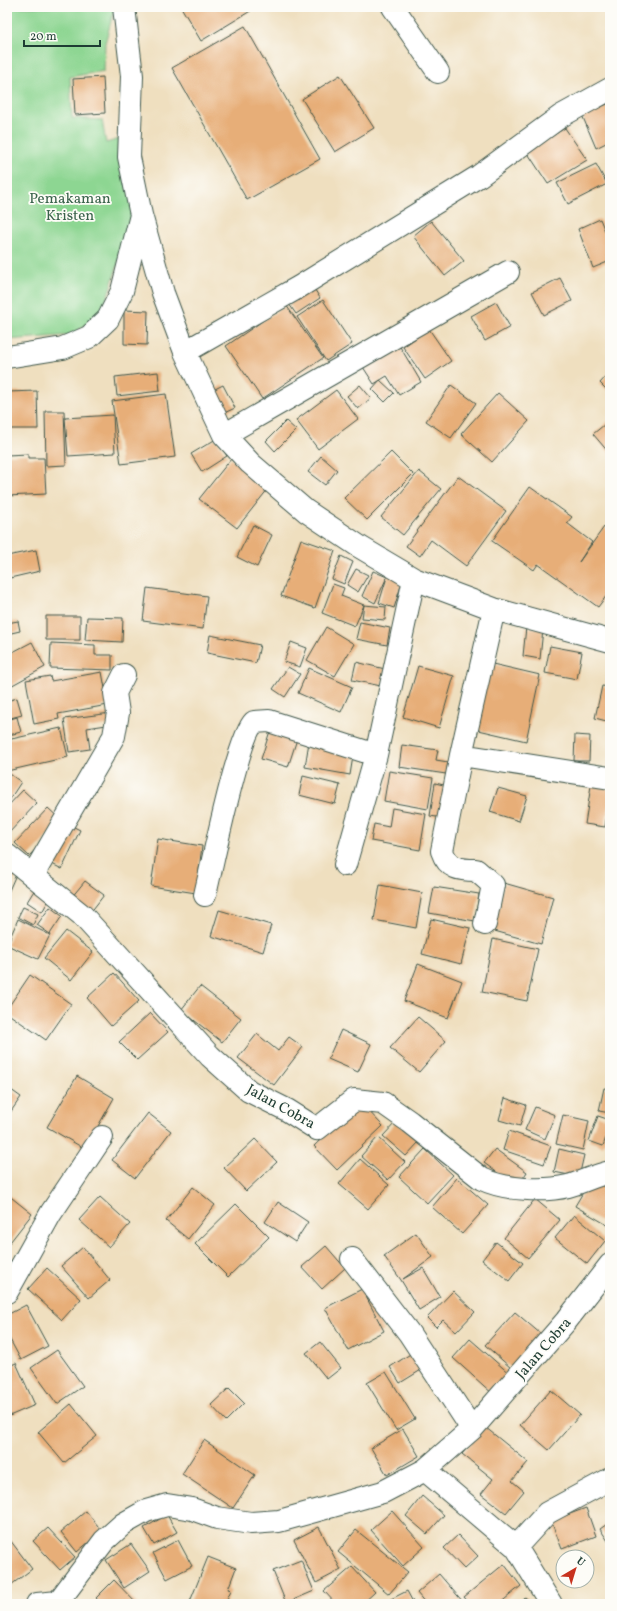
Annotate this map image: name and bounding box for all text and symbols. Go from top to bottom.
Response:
scale bar [24,22,100,48]
text: 20 m [30,29,57,45]
park label: Pemakaman Kristen [29,189,111,227]
street label: Jalan Cobra [242,1080,319,1135]
street label: Jalan Cobra [511,1313,577,1385]
north arrow [555,1549,595,1589]
text: U [573,1554,588,1571]

